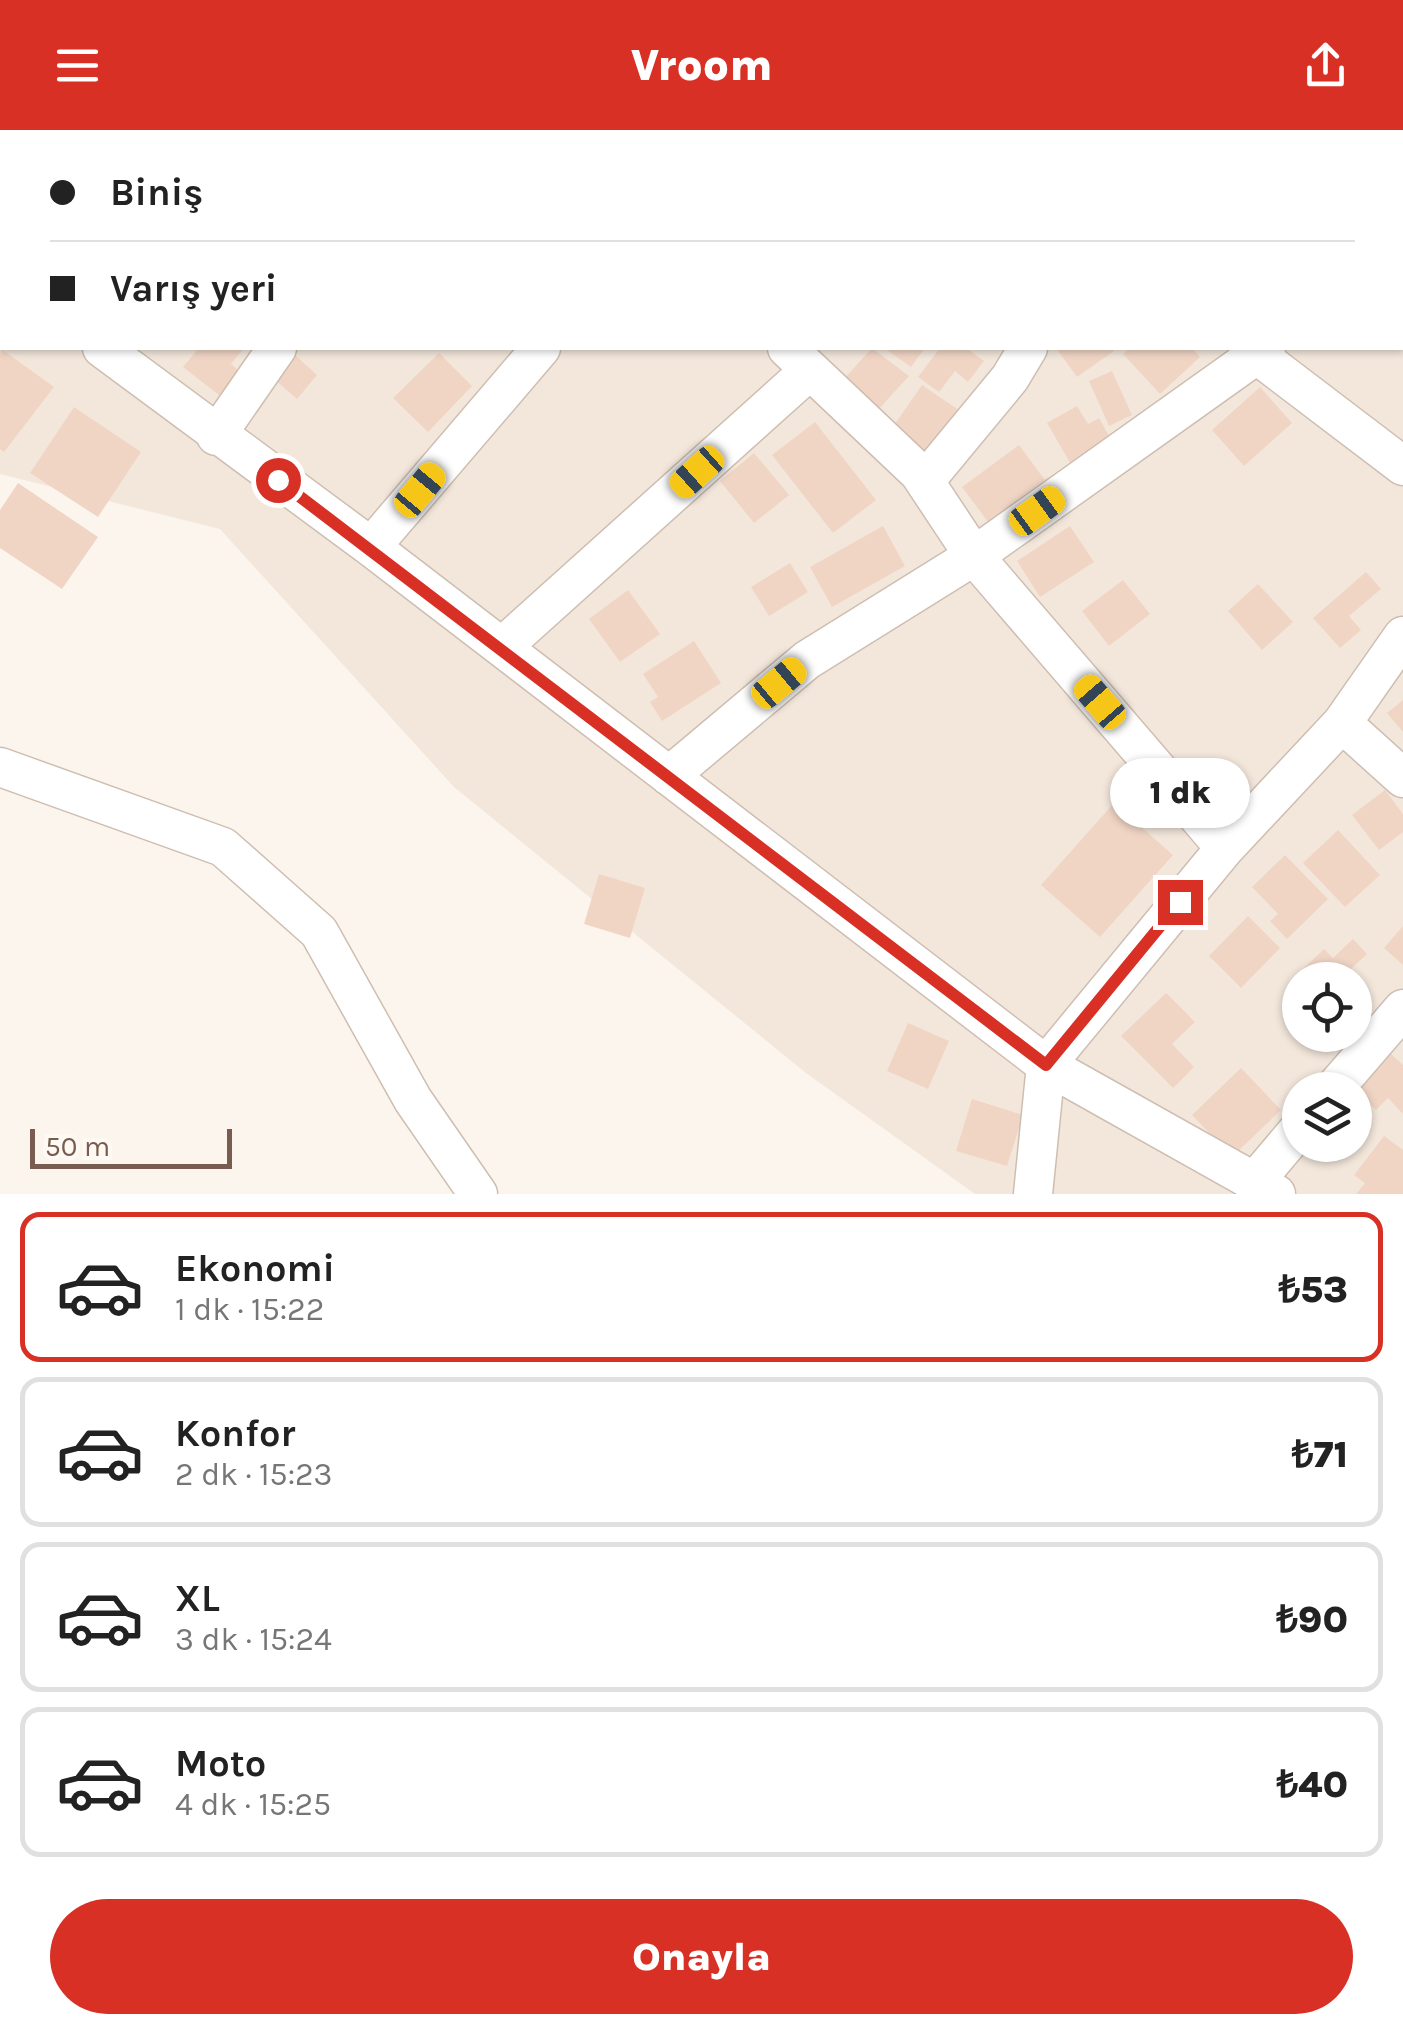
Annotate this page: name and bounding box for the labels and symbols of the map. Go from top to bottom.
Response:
car [665,441,729,503]
car [389,457,451,523]
route start [256,458,301,503]
car [1004,481,1070,541]
car [746,652,812,714]
car [1069,670,1131,734]
callout: 1 dk [1110,757,1250,827]
route end [1158,880,1203,925]
scale bar [30,1124,232,1168]

